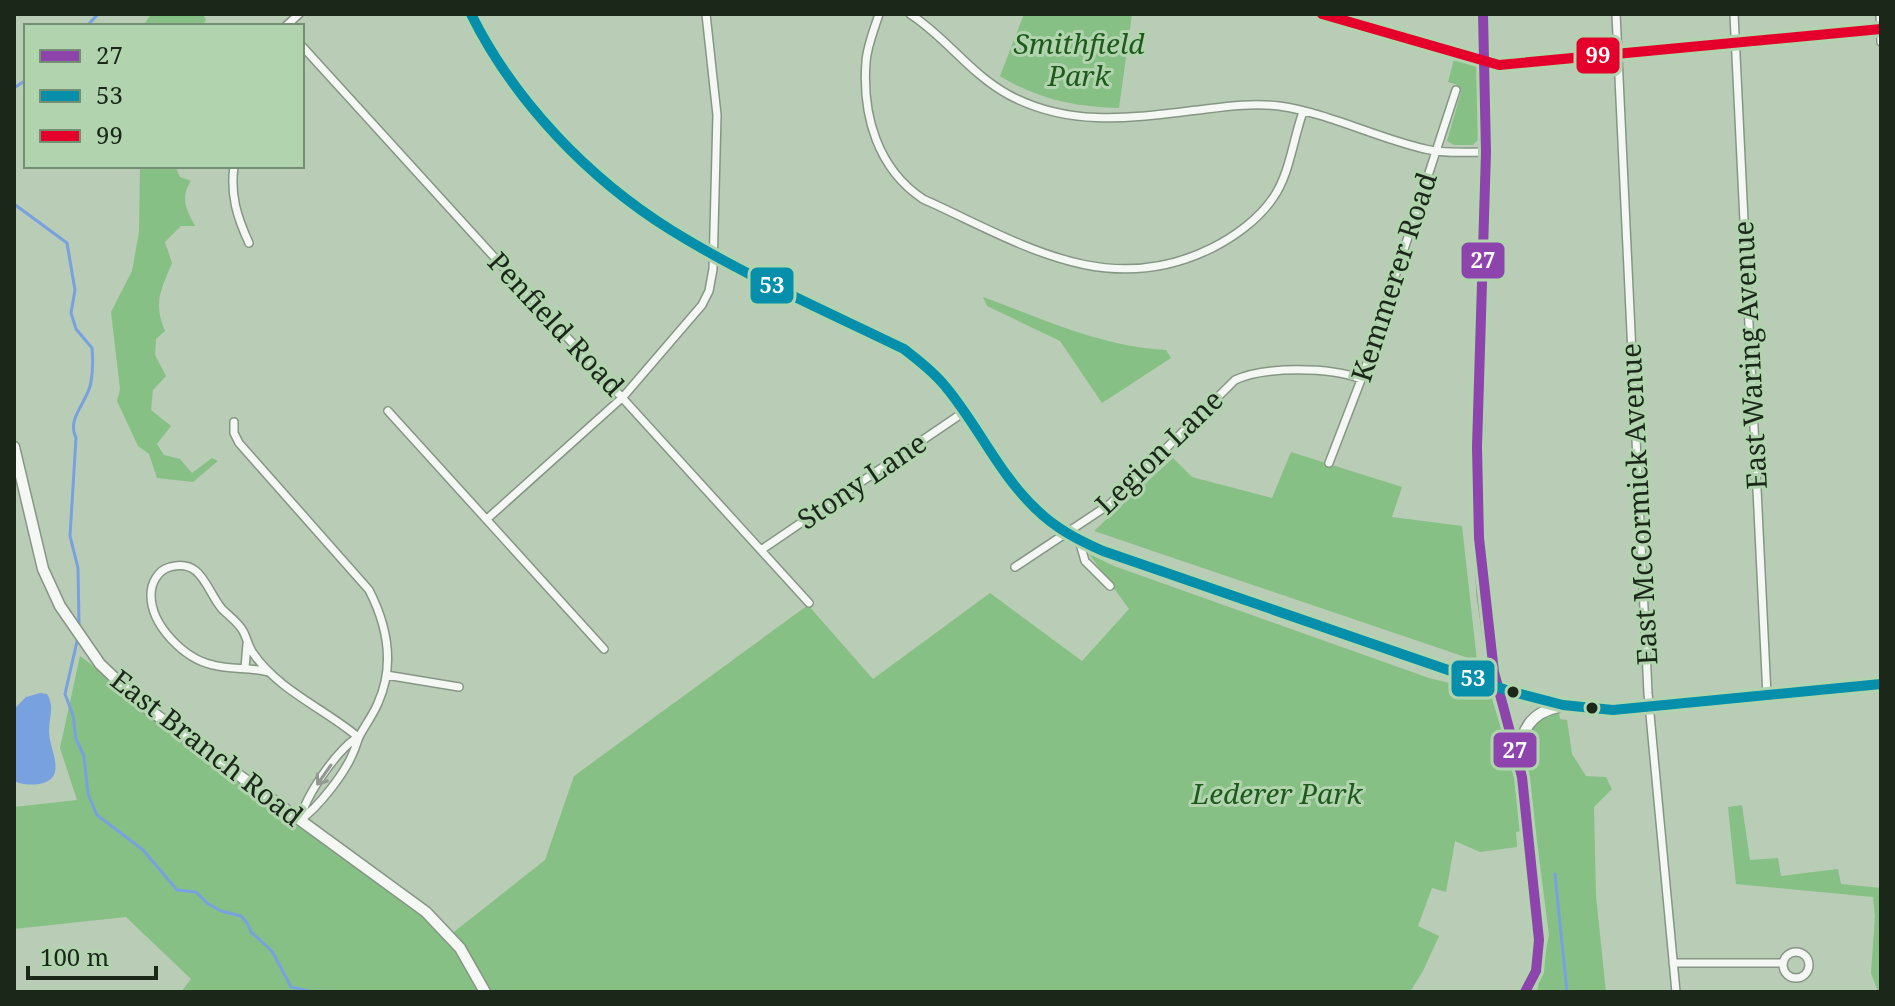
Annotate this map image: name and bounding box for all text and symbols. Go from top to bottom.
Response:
legend [24,24,304,168]
park label: Smithfield Park [1013,24,1145,94]
line badge: 99 [1575,36,1621,75]
text: 27 [96,38,123,71]
text: 99 [1586,39,1610,69]
text: 53 [96,78,123,111]
text: 99 [96,118,123,151]
street label: Kemmerer Road [1341,167,1445,386]
street label: East Waring Avenue [1723,220,1775,490]
line badge: 27 [1460,241,1506,280]
street label: Penfield Road [480,243,633,404]
text: 27 [1471,244,1495,274]
line badge: 53 [749,266,795,305]
text: 53 [760,269,784,299]
street label: East McCormick Avenue [1611,342,1665,666]
street label: Legion Lane [1086,381,1231,522]
street label: Stony Lane [789,423,933,537]
line badge: 53 [1450,659,1496,698]
street label: East Branch Road [104,660,312,834]
text: 53 [1461,662,1485,692]
unlabelled marker [1505,684,1521,700]
unlabelled marker [1584,700,1600,716]
line badge: 27 [1492,731,1538,769]
text: 27 [1503,734,1527,764]
one-way arrow [316,764,332,786]
park label: Lederer Park [1191,774,1363,812]
scale bar [28,930,156,980]
text: 100 m [40,940,109,973]

